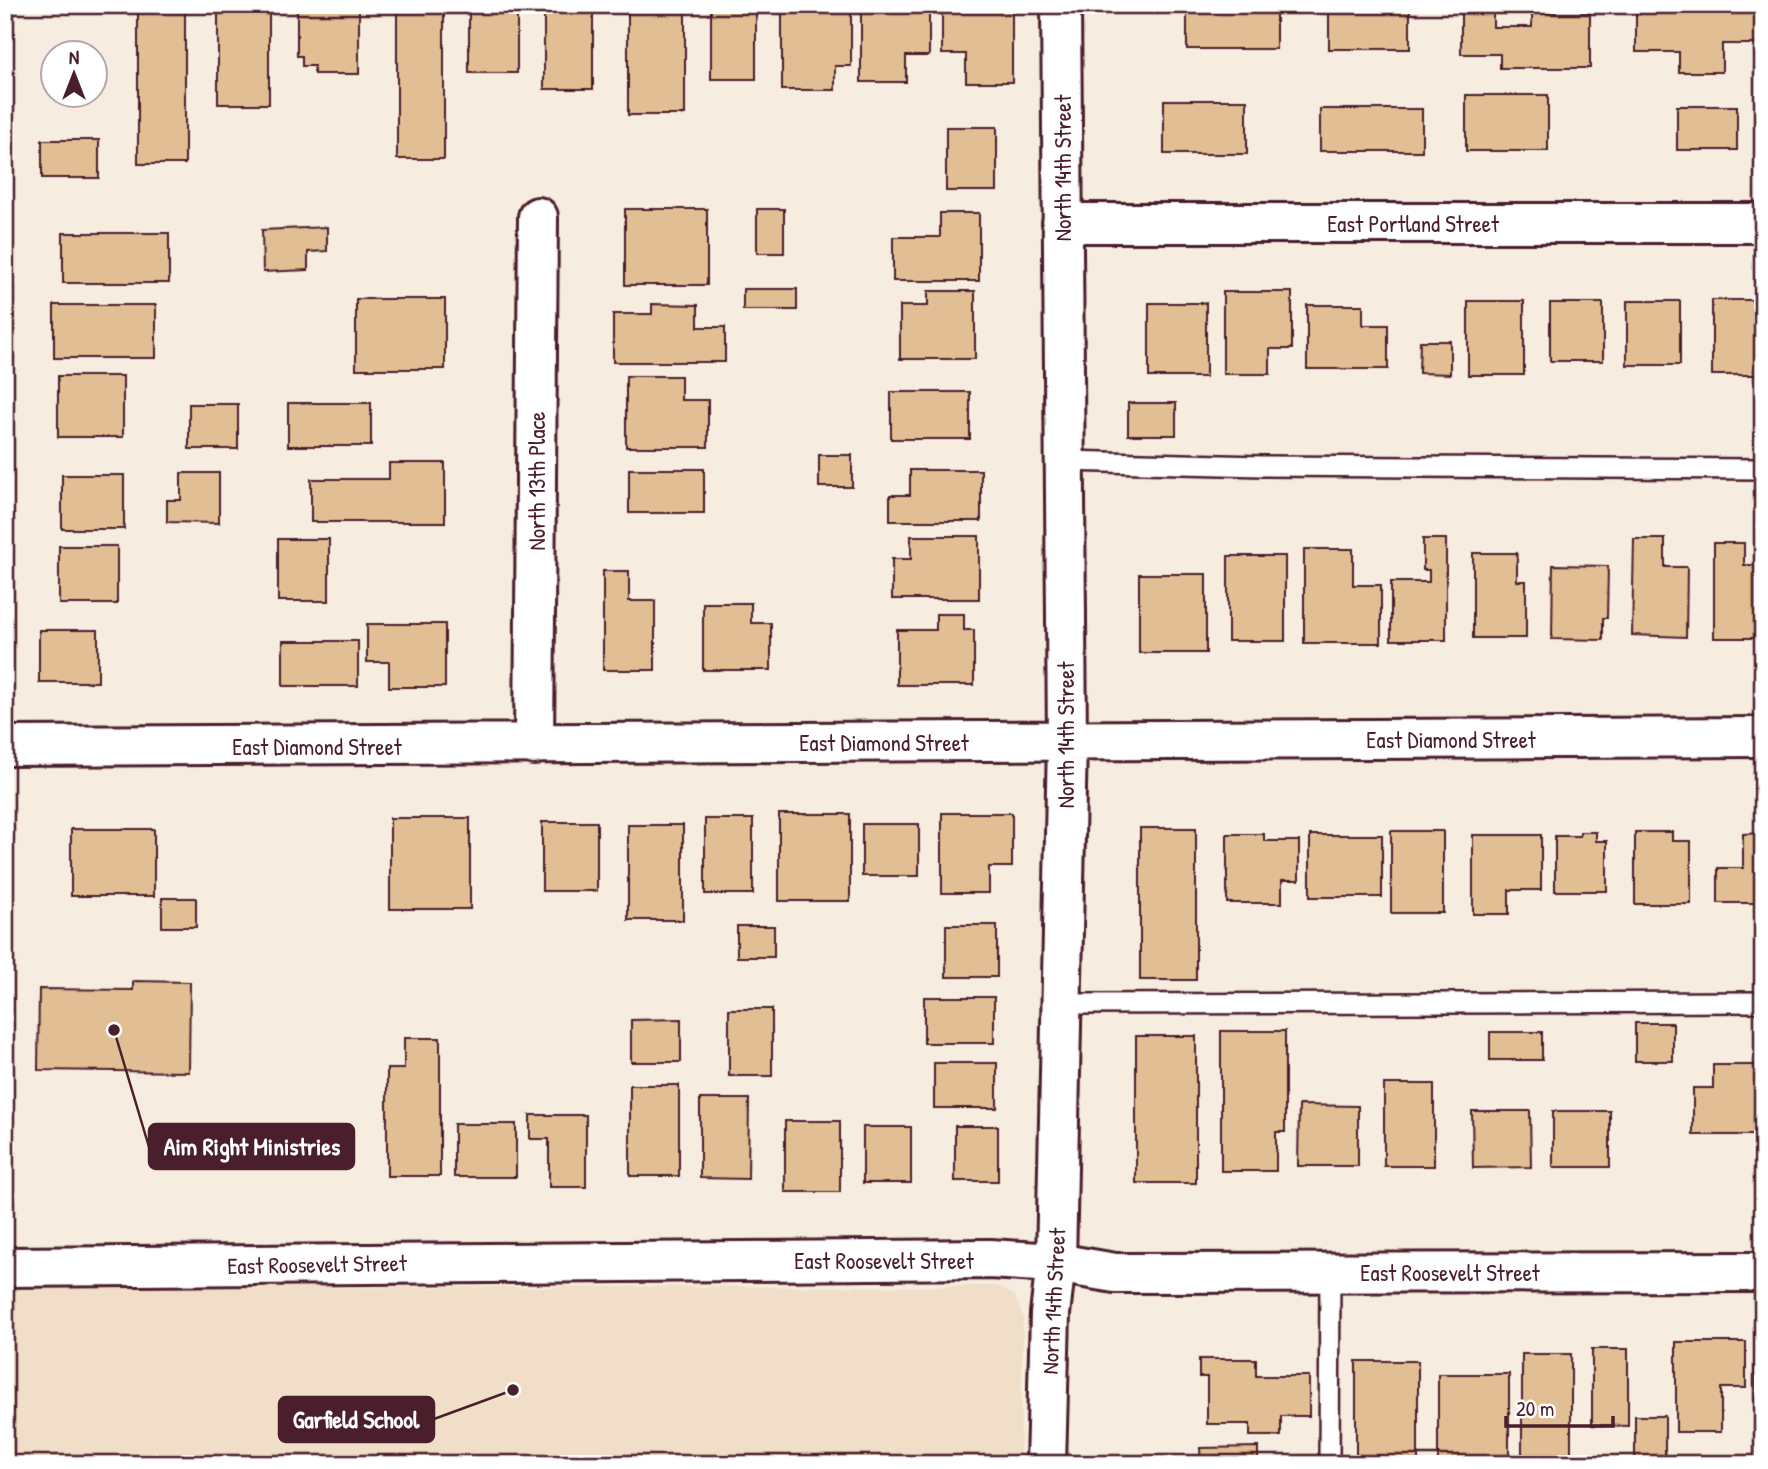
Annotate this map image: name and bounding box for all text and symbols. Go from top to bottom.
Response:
north arrow [38,38,108,108]
text: N [69,44,79,70]
street label: North 14th Street [1047,94,1078,241]
street label: East Portland Street [1327,208,1500,239]
street label: North 13th Place [521,411,552,551]
street label: North 14th Street [1050,661,1081,808]
street label: East Diamond Street [1366,724,1537,755]
street label: East Diamond Street [799,727,970,758]
street label: East Diamond Street [232,731,403,762]
callout: Aim Right Ministries [149,1124,354,1169]
text: Aim Right Ministries [164,1130,340,1163]
street label: North 14th Street [1034,1226,1072,1375]
street label: East Roosevelt Street [794,1245,975,1276]
street label: East Roosevelt Street [227,1247,408,1281]
street label: East Roosevelt Street [1360,1257,1541,1288]
scale bar [1506,1385,1612,1429]
text: 20 m [1516,1394,1554,1423]
callout: Garfield School [279,1397,434,1442]
text: Garfield School [293,1403,420,1435]

